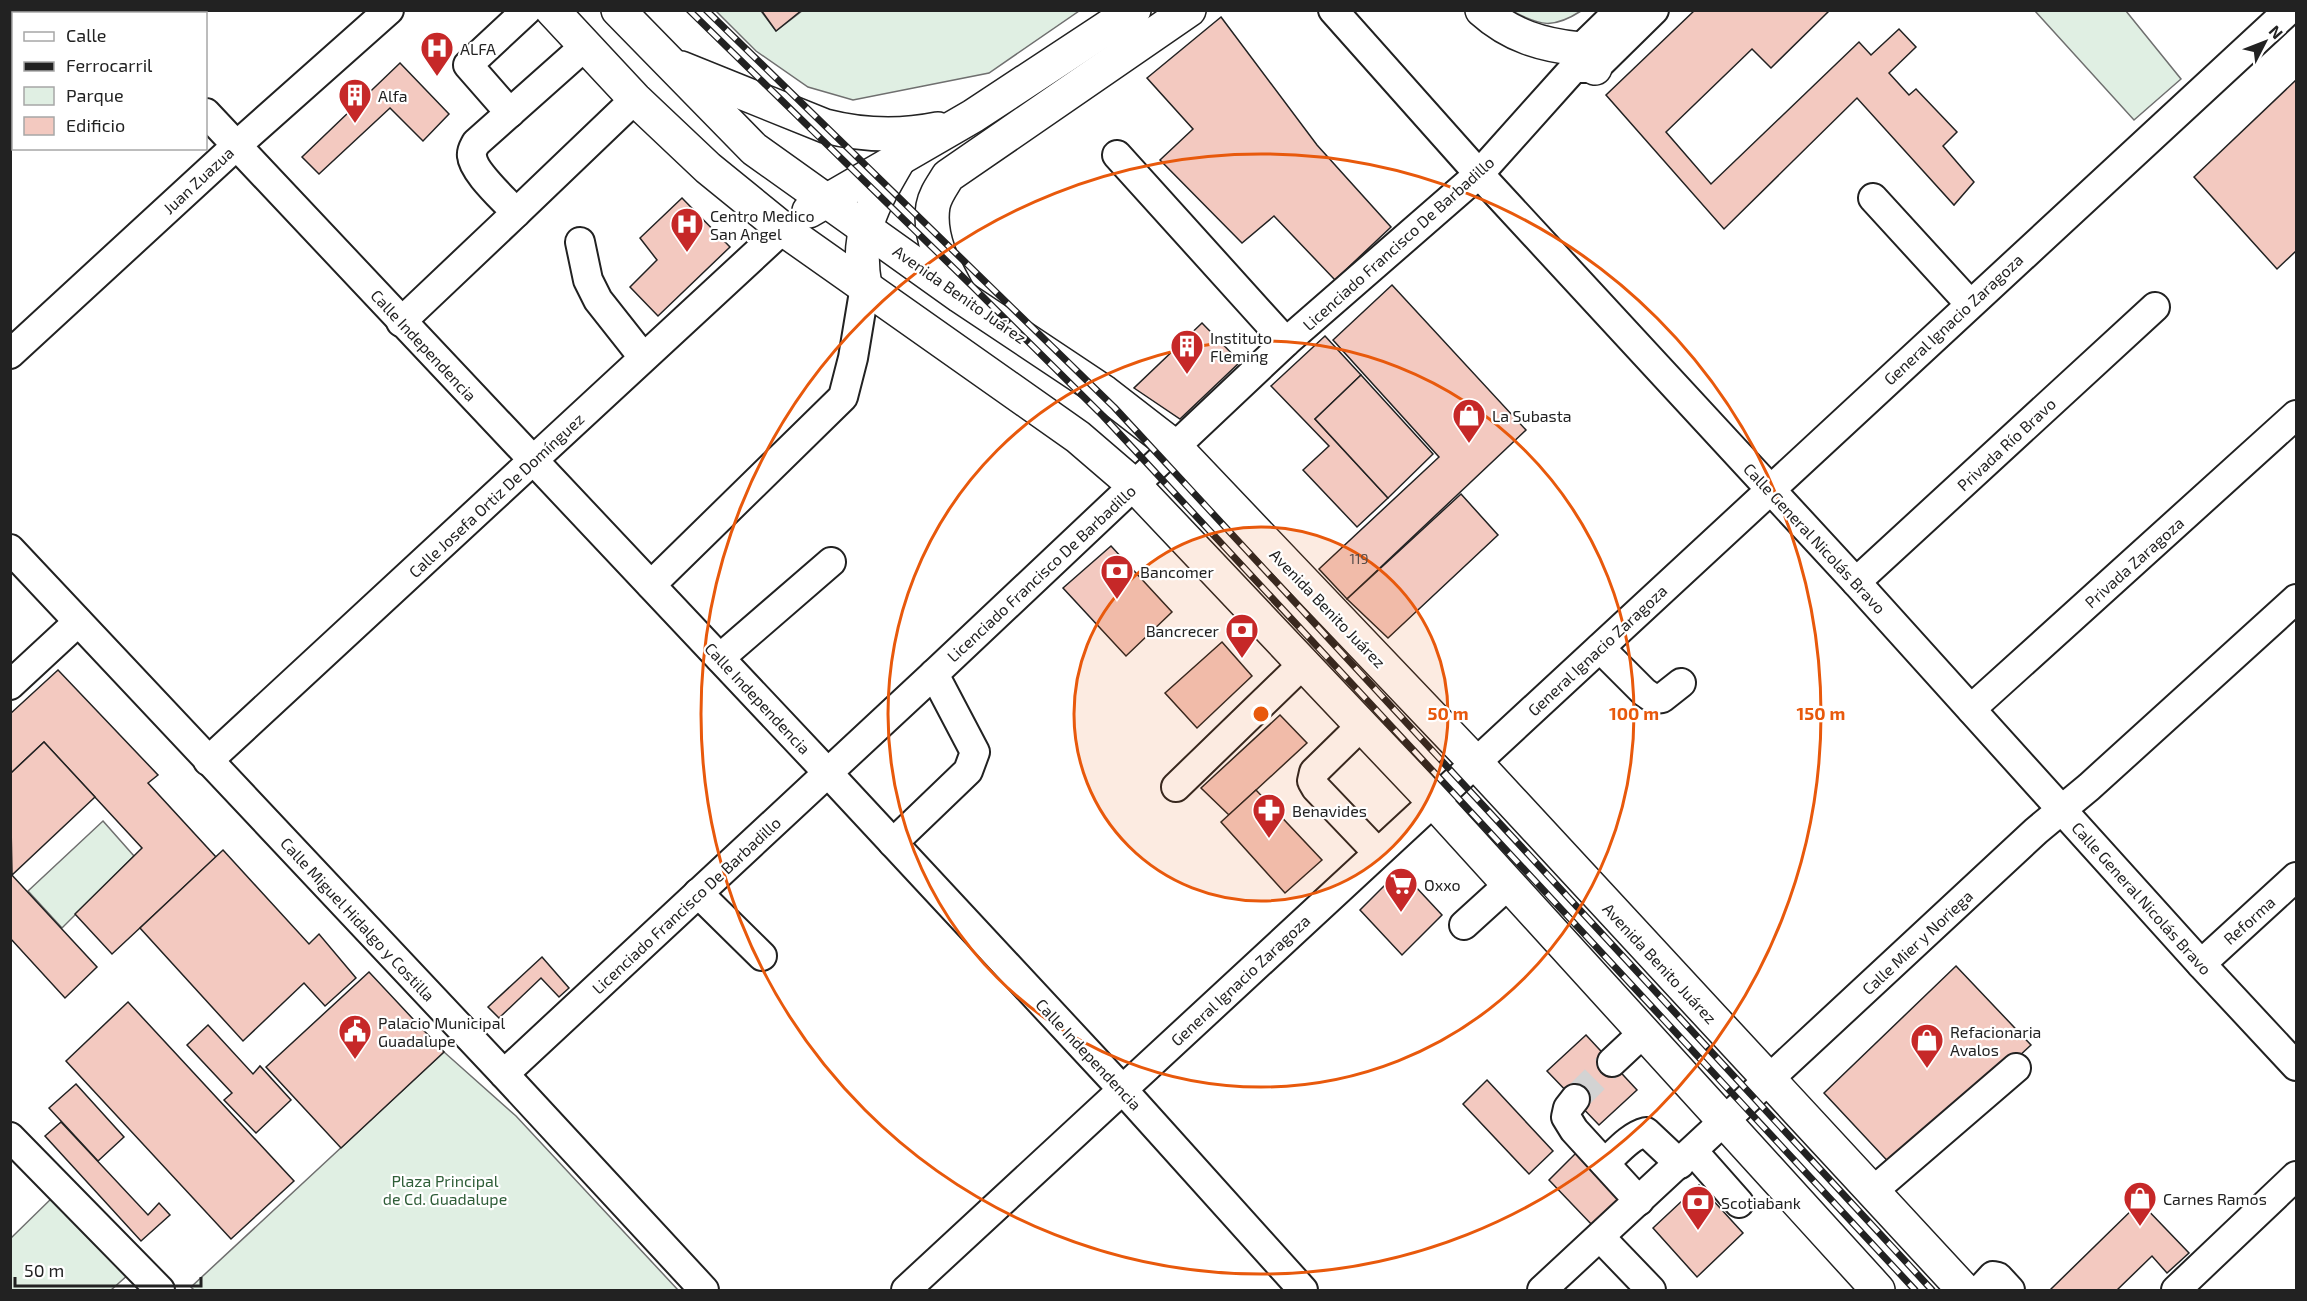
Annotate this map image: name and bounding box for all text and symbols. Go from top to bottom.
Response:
legend [12,12,207,150]
north arrow [2235,12,2295,72]
text: N [2266,21,2287,42]
text: Calle [66,24,107,46]
hospital icon: ALFA [419,30,455,77]
place label: ALFA [460,39,496,58]
text: Ferrocarril [66,54,153,76]
building icon: Alfa [337,77,373,124]
text: Parque [66,84,124,106]
place label: Alfa [378,86,408,105]
text: Edificio [66,114,125,136]
street label: Juan Zuazua [159,143,237,217]
street label: Licenciado Francisco De Barbadillo [1298,152,1498,334]
hospital icon: Centro Medico San Angel [669,206,705,253]
place label: Centro Medico San Angel [710,206,815,243]
street label: Avenida Benito Juárez [890,241,1030,347]
street label: General Ignacio Zaragoza [1880,250,2026,388]
street label: Calle Independencia [367,285,481,405]
building icon: Instituto Fleming [1169,328,1205,375]
place label: Instituto Fleming [1210,328,1272,365]
street label: Privada Río Bravo [1953,394,2059,494]
shop icon: La Subasta [1451,397,1487,444]
place label: La Subasta [1492,406,1572,425]
street label: Calle Josefa Ortiz De Domínguez [405,409,587,581]
street label: Calle General Nicolás Bravo [1740,459,1890,617]
street label: Licenciado Francisco De Barbadillo [943,481,1139,665]
street label: Privada Zaragoza [2081,513,2187,611]
street label: Avenida Benito Juárez [1266,545,1390,671]
house number: 119 [1349,550,1369,567]
bank icon: Bancomer [1099,553,1135,600]
place label: Bancomer [1140,562,1214,581]
street label: General Ignacio Zaragoza [1524,581,1670,719]
bank icon: Bancrecer [1224,612,1260,659]
place label: Bancrecer [1146,621,1220,640]
street label: Calle Independencia [701,638,815,758]
text: 50 m [1427,702,1469,724]
text: 100 m [1609,702,1659,724]
text: 150 m [1797,702,1845,724]
centre of rings [1251,704,1271,724]
pharmacy icon: Benavides [1251,792,1287,839]
place label: Benavides [1292,801,1367,820]
street label: Licenciado Francisco De Barbadillo [588,813,784,997]
street label: Calle General Nicolás Bravo [2068,818,2216,978]
street label: Calle Miguel Hidalgo y Costilla [277,833,439,1005]
supermarket icon: Oxxo [1383,866,1419,913]
place label: Oxxo [1424,875,1461,894]
street label: Calle Mier y Noriega [1858,886,1976,998]
street label: Reforma [2219,892,2279,948]
street label: Avenida Benito Juárez [1599,899,1721,1027]
street label: General Ignacio Zaragoza [1167,911,1313,1049]
street label: Calle Independencia [1032,994,1146,1114]
public building icon: Palacio Municipal Guadalupe [337,1013,373,1060]
place label: Palacio Municipal Guadalupe [378,1013,505,1050]
shop icon: Refacionaria Avalos [1909,1022,1945,1069]
place label: Refacionaria Avalos [1950,1022,2041,1059]
park label: Plaza Principal de Cd. Guadalupe [383,1171,507,1208]
shop icon: Carnes Ramos [2122,1180,2158,1227]
bank icon: Scotiabank [1680,1184,1716,1231]
place label: Carnes Ramos [2163,1189,2267,1208]
place label: Scotiabank [1721,1193,1801,1212]
scale bar [15,1250,201,1288]
text: 50 m [24,1259,64,1281]

